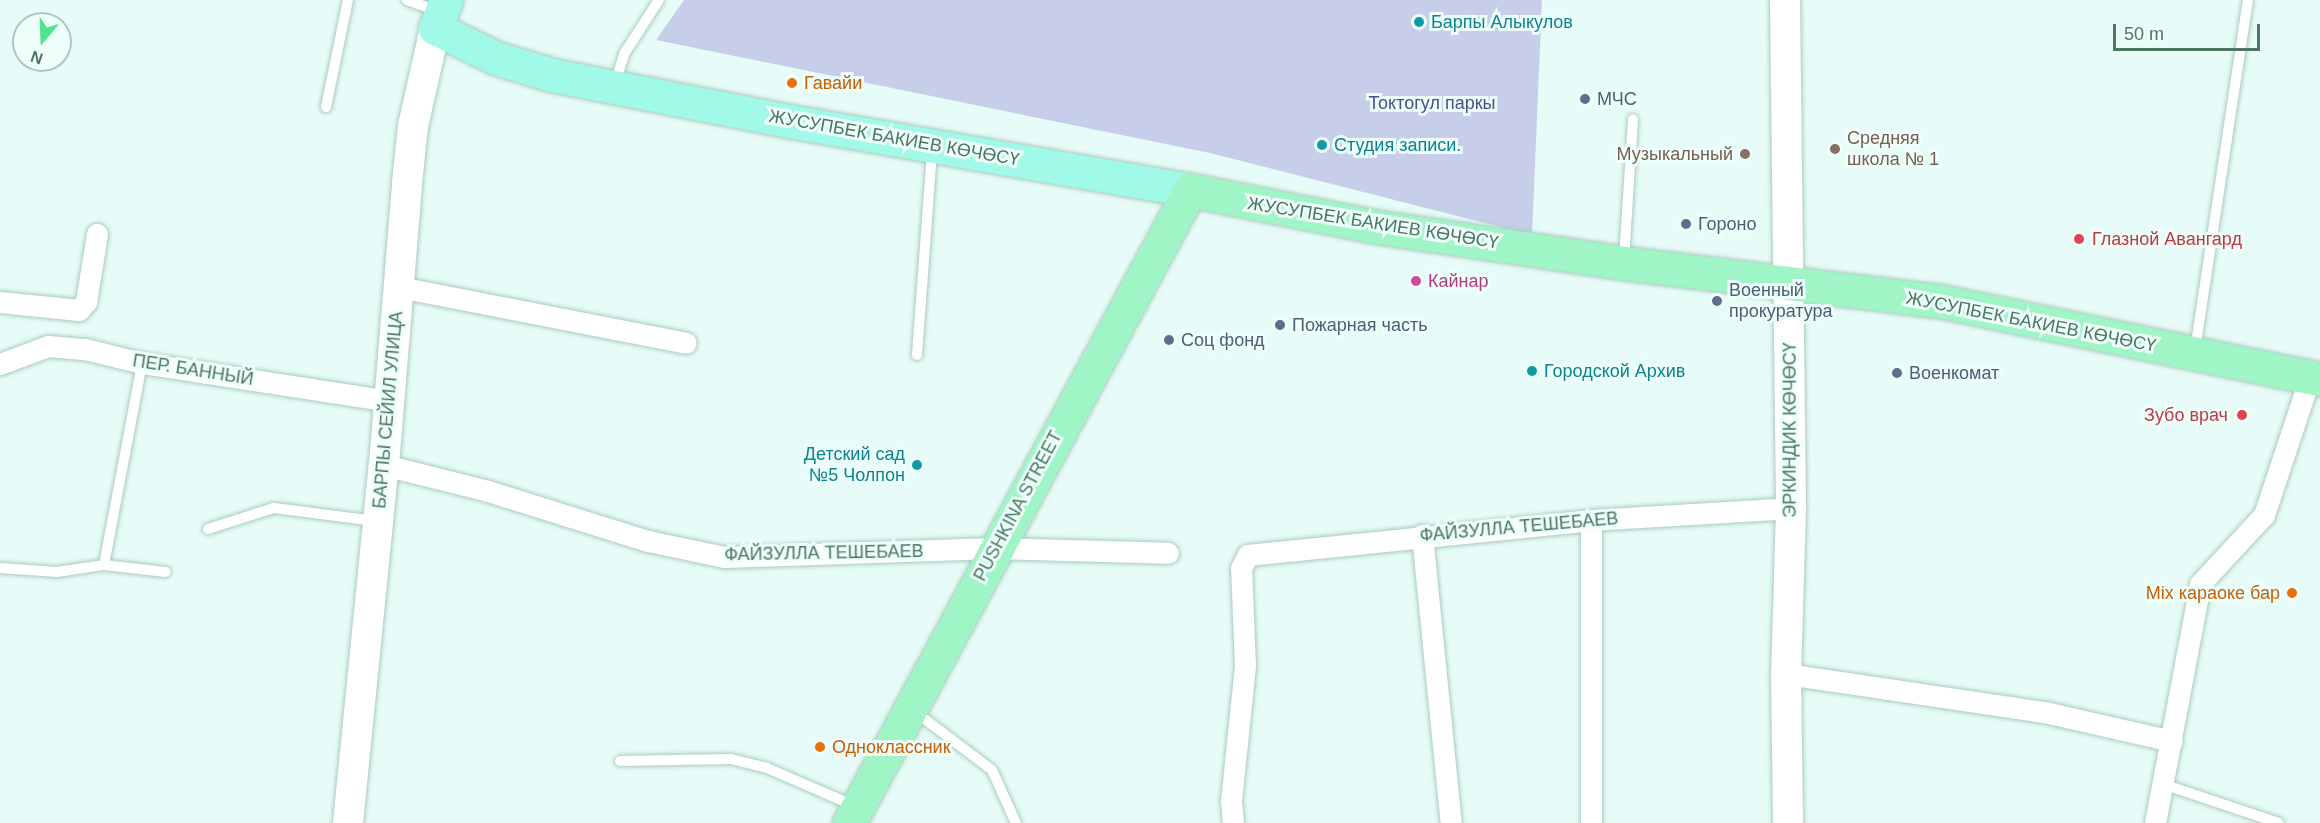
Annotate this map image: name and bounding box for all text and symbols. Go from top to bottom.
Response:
place label: Барпы Алыкулов [1431,11,1573,33]
north arrow [12,12,72,72]
scale bar [2116,12,2263,50]
marker: Барпы Алыкулов [1412,15,1426,29]
text: 50 m [2124,24,2164,44]
text: N [28,48,45,68]
place label: Гавайи [804,72,862,94]
marker: Гавайи [785,76,799,90]
place label: МЧС [1597,88,1637,110]
park label: Токтогул паркы [1369,92,1495,114]
marker: МЧС [1578,92,1592,106]
street label: ЖУСУПБЕК БАКИЕВ КӨЧӨСҮ [767,105,1021,171]
place label: Средняя школа № 1 [1847,128,1939,170]
place label: Студия записи. [1334,134,1461,156]
marker: Студия записи. [1315,138,1329,152]
marker: Средняя школа № 1 [1828,142,1842,156]
place label: Музыкальный [1617,143,1733,165]
marker: Музыкальный [1738,147,1752,161]
street label: ЖУСУПБЕК БАКИЕВ КӨЧӨСҮ [1246,192,1500,254]
place label: Гороно [1698,213,1757,235]
marker: Гороно [1679,217,1693,231]
place label: Глазной Авангард [2092,228,2242,250]
marker: Глазной Авангард [2070,230,2088,248]
place label: Кайнар [1428,270,1489,292]
marker: Кайнар [1409,274,1423,288]
place label: Военный прокуратура [1729,280,1833,322]
street label: ЖУСУПБЕК БАКИЕВ КӨЧӨСҮ [1904,287,2158,357]
marker: Военный прокуратура [1710,294,1724,308]
street label: БАРПЫ СЕЙИЛ УЛИЦА [369,310,407,510]
place label: Пожарная часть [1292,314,1428,336]
marker: Пожарная часть [1273,318,1287,332]
place label: Соц фонд [1181,329,1265,351]
marker: Соц фонд [1162,333,1176,347]
street label: ЭРКИНДИК КӨЧӨСҮ [1779,342,1801,518]
street label: ПЕР. БАННЫЙ [131,350,255,390]
place label: Городской Архив [1544,360,1685,382]
place label: Военкомат [1909,362,1999,384]
marker: Городской Архив [1525,364,1539,378]
marker: Военкомат [1890,366,1904,380]
place label: Зубо врач [2144,404,2228,426]
marker: Зубо врач [2233,406,2251,424]
street label: PUSHKINA STREET [969,427,1067,585]
place label: Детский сад №5 Чолпон [804,444,905,486]
marker: Детский сад №5 Чолпон [910,458,924,472]
street label: ФАЙЗУЛЛА ТЕШЕБАЕВ [1419,508,1619,546]
street label: ФАЙЗУЛЛА ТЕШЕБАЕВ [724,540,924,566]
place label: Mix караоке бар [2146,582,2280,604]
marker: Mix караоке бар [2285,586,2299,600]
place label: Одноклассник [832,736,951,758]
marker: Одноклассник [813,740,827,754]

